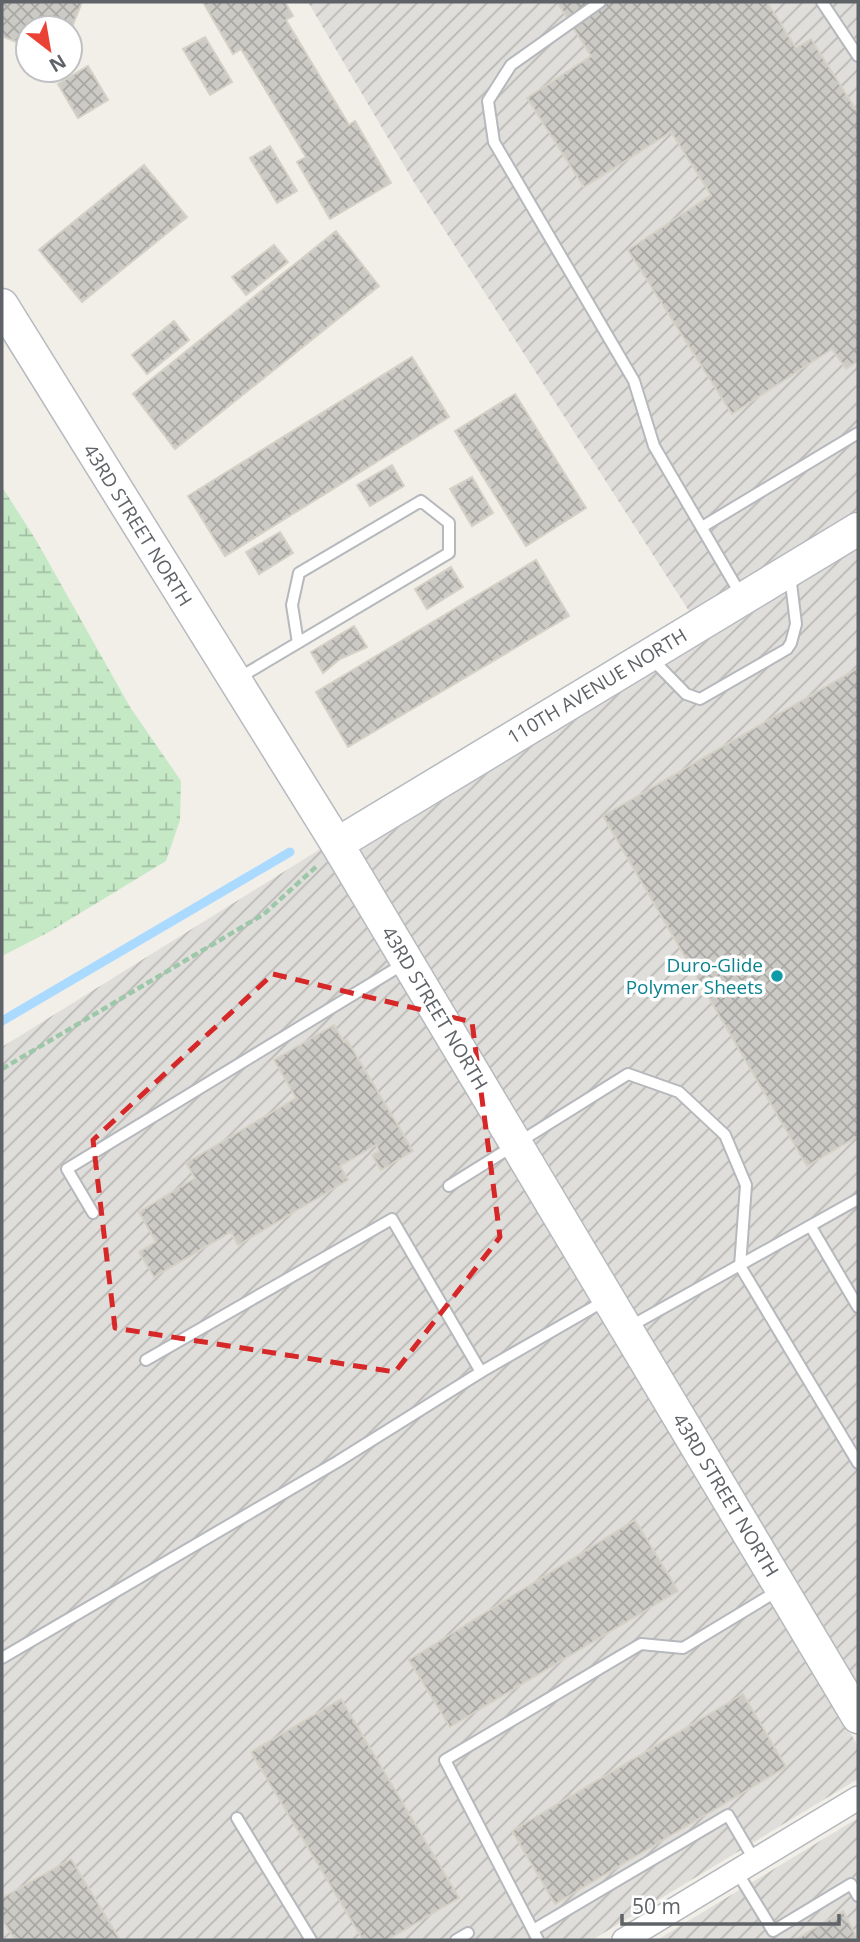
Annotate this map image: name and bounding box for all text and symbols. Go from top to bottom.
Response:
north arrow [14,14,84,84]
text: N [44,48,71,79]
street label: 43RD STREET NORTH [78,439,198,611]
street label: 110TH AVENUE NORTH [503,622,691,750]
street label: 43RD STREET NORTH [376,921,494,1095]
place label: Duro-Glide Polymer Sheets [626,952,763,1000]
marker: Duro-Glide Polymer Sheets [769,968,785,984]
street label: 43RD STREET NORTH [667,1408,785,1582]
scale bar [622,1882,839,1926]
text: 50 m [632,1892,681,1920]

